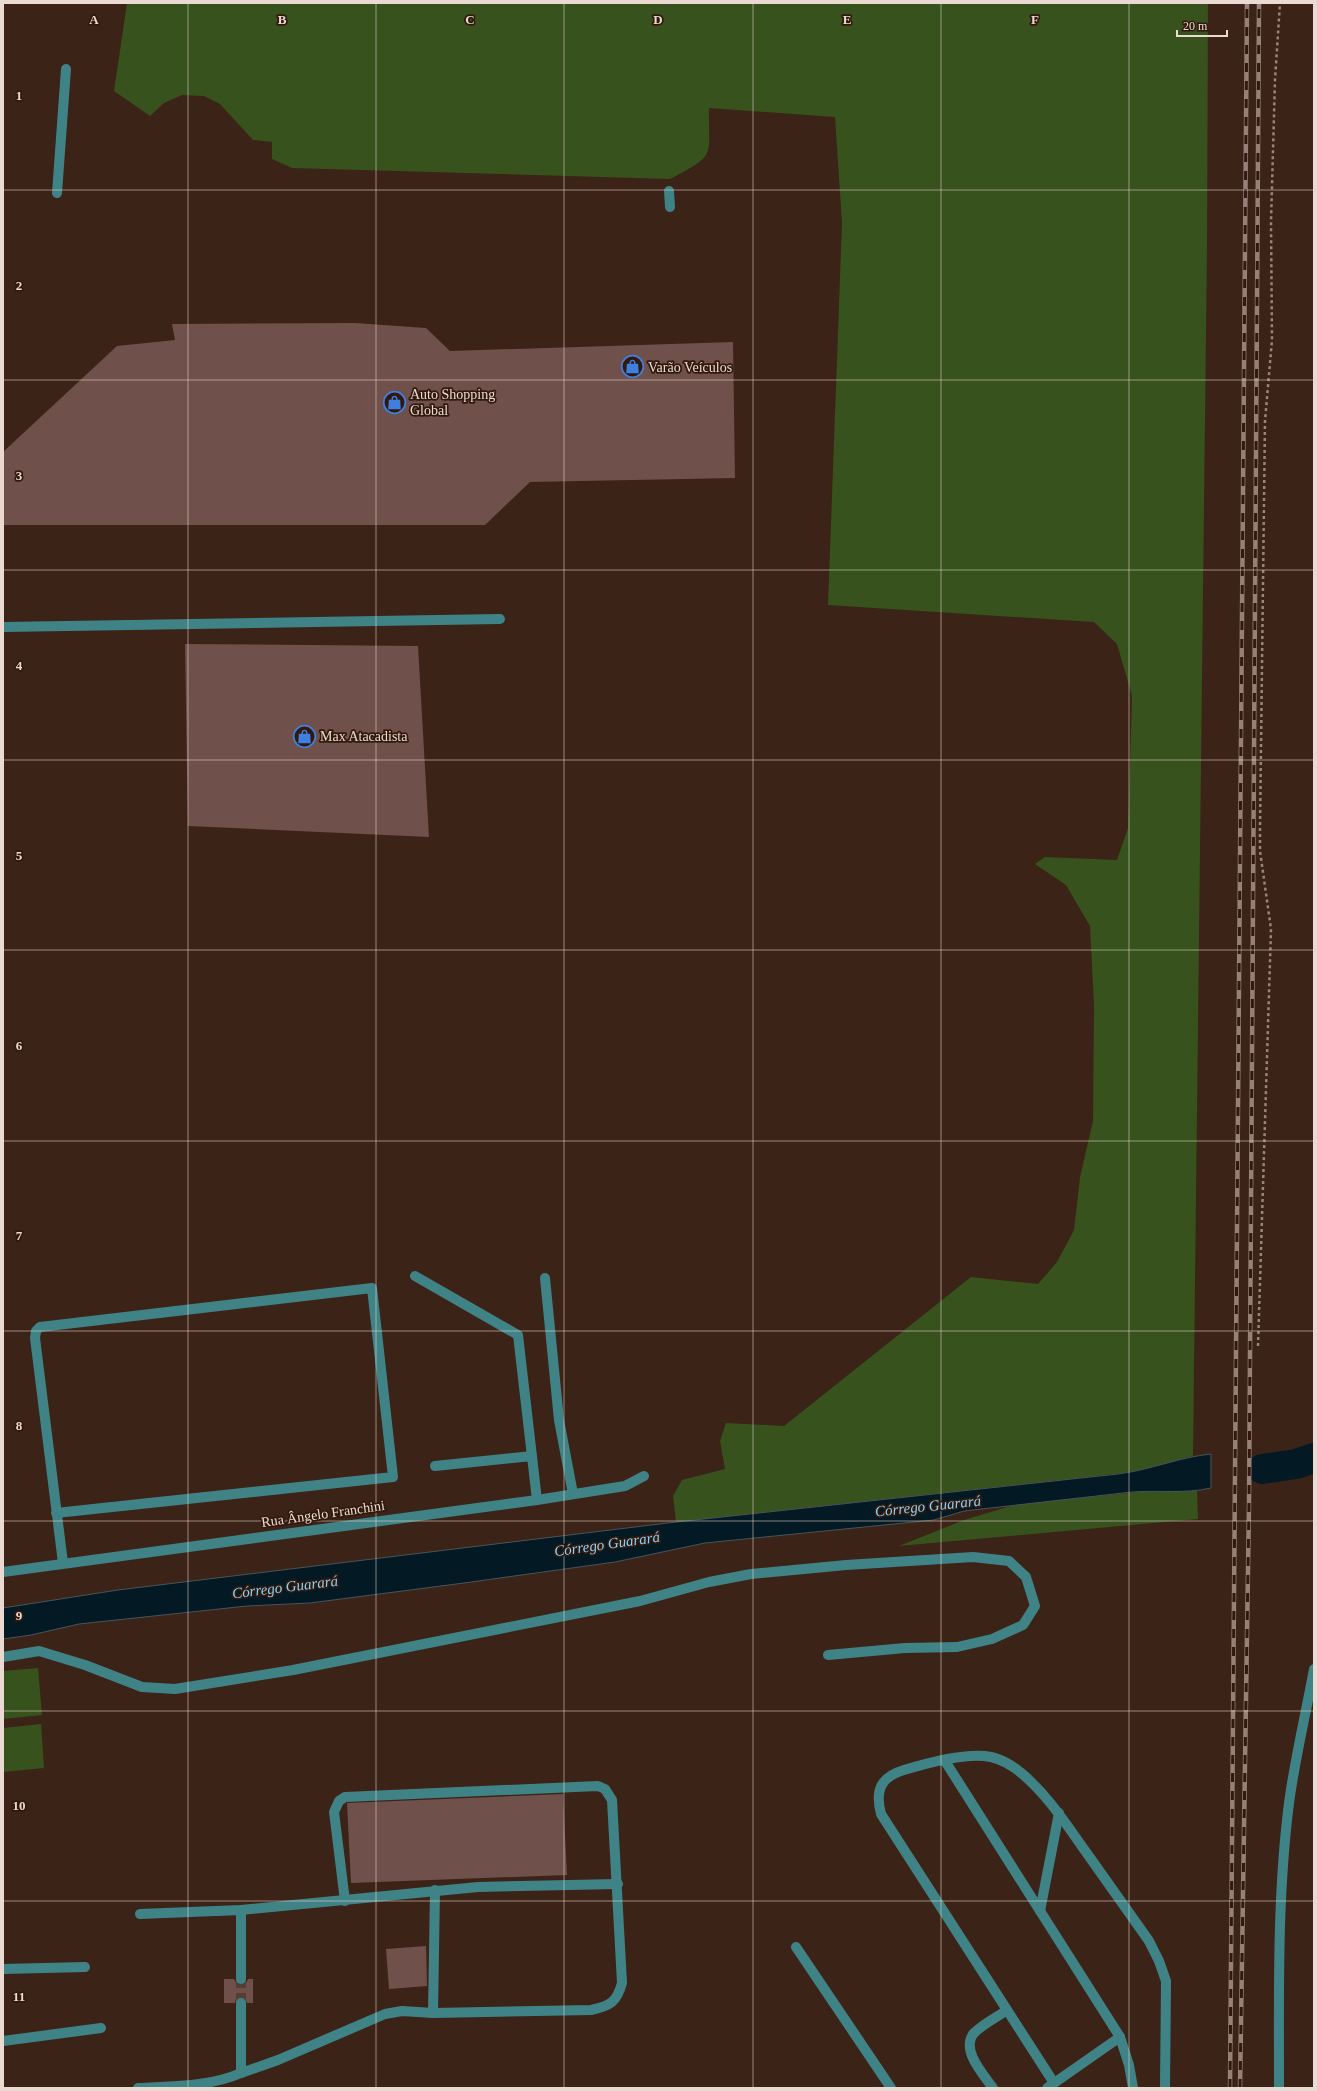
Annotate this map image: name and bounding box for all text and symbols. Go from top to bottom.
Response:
text: A [89,12,99,27]
text: B [278,12,287,27]
text: C [465,12,475,27]
text: D [653,12,663,27]
text: E [843,12,851,27]
text: F [1031,12,1039,27]
scale bar [1177,12,1227,38]
text: 20 m [1183,19,1208,33]
text: 1 [16,88,22,103]
text: 2 [16,278,22,293]
shop icon: Varão Veículos [619,354,645,380]
place label: Varão Veículos [648,360,732,375]
place label: Auto Shopping Global [410,387,495,418]
shop icon: Auto Shopping Global [382,389,408,415]
text: 3 [16,468,23,483]
text: 4 [16,658,23,673]
shop icon: Max Atacadista [292,723,318,749]
place label: Max Atacadista [320,729,408,744]
text: 5 [16,848,23,863]
text: 6 [16,1038,23,1053]
text: 7 [16,1228,23,1243]
text: 8 [16,1418,23,1433]
water label: Córrego Guarará [874,1492,982,1520]
street label: Rua Ângelo Franchini [260,1497,386,1530]
water label: Córrego Guarará [553,1529,661,1559]
water label: Córrego Guarará [231,1573,339,1601]
text: 9 [16,1608,23,1623]
text: 10 [13,1798,26,1813]
text: 11 [13,1989,25,2004]

